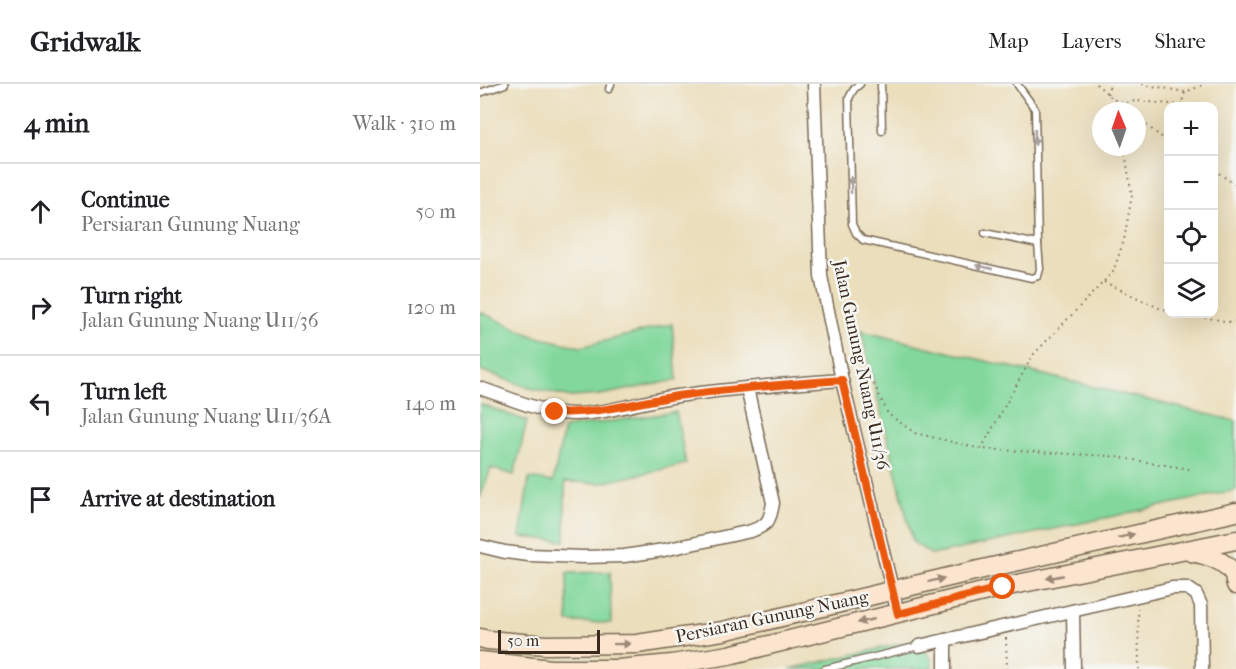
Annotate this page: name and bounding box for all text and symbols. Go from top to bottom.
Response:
text: Gridwalk [30,25,141,58]
text: Map [988,29,1029,53]
text: Layers [1062,29,1121,53]
text: Share [1154,29,1206,53]
north arrow [1092,102,1146,156]
map controls [1164,102,1218,318]
button: + [1164,102,1218,156]
text: 4 min [24,108,89,139]
text: Walk · 310 m [353,112,456,135]
one-way arrow [1031,127,1040,146]
button: − [1164,156,1218,210]
one-way arrow [846,176,856,195]
text: Continue [81,187,170,213]
icon: ahead [24,195,57,228]
text: 50 m [415,200,456,223]
button: locate [1164,210,1218,264]
text: Persiaran Gunung Nuang [81,213,300,236]
street label: Jalan Gunung Nuang U11/36 [828,256,894,472]
one-way arrow [974,262,993,271]
button: layers [1164,264,1218,318]
text: Turn right [81,283,182,309]
icon: right [24,291,57,324]
text: 120 m [407,296,456,319]
text: Jalan Gunung Nuang U11/36 [81,309,318,332]
text: Turn left [81,379,167,405]
icon: left [24,387,57,420]
text: 140 m [405,392,456,415]
route end [541,398,567,424]
text: Jalan Gunung Nuang U11/36A [81,405,331,428]
icon: arrive [24,483,57,516]
text: Arrive at destination [81,486,275,512]
one-way arrow [1117,531,1136,540]
route start [989,573,1015,599]
one-way arrow [1046,573,1065,582]
one-way arrow [927,574,945,584]
street label: Persiaran Gunung Nuang [674,586,871,648]
one-way arrow [856,617,875,627]
scale bar [498,627,600,654]
text: 50 m [507,631,539,650]
one-way arrow [613,639,632,649]

